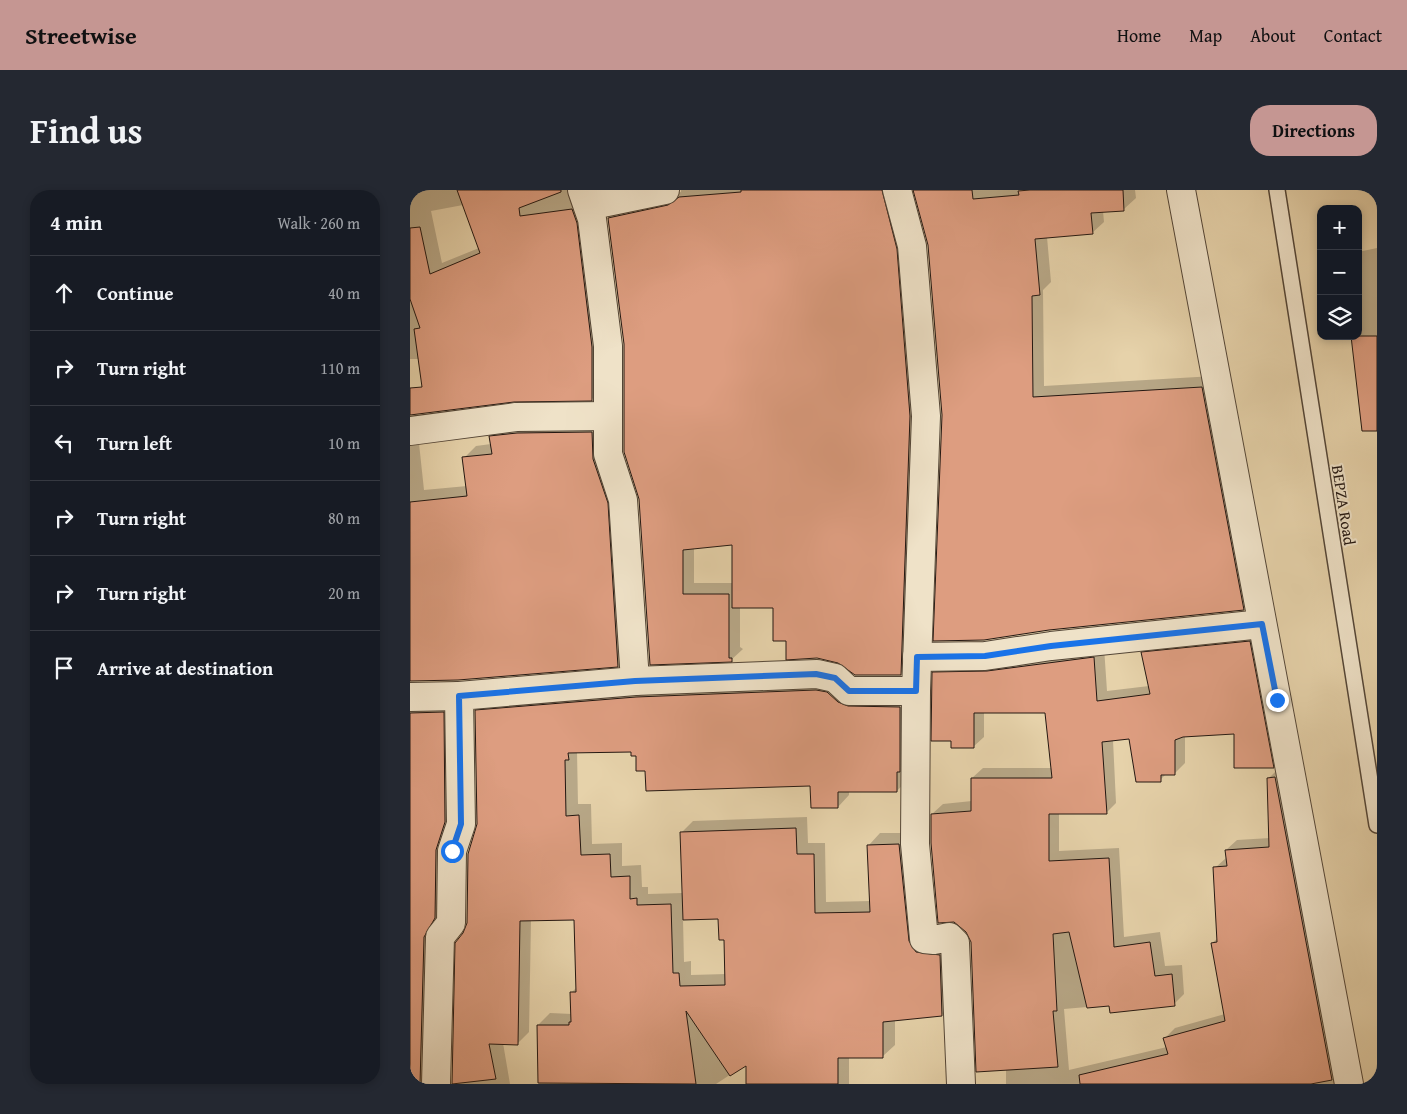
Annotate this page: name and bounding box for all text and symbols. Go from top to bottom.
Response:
text: Streetwise [25,18,137,53]
text: Home [1117,22,1161,49]
text: Map [1189,22,1222,49]
text: About [1250,22,1296,49]
text: Contact [1324,22,1382,49]
text: Find us [30,105,143,156]
button: Directions [1250,105,1377,156]
map controls [1317,205,1362,340]
button: + [1317,205,1362,250]
text: 4 min [50,207,102,238]
text: Walk · 260 m [277,211,360,235]
button: − [1317,250,1362,295]
icon: ahead [50,279,78,307]
text: Continue [97,279,174,307]
text: 40 m [328,281,360,305]
button: layers [1317,295,1362,340]
icon: right [50,354,78,382]
text: Turn right [97,354,186,382]
text: 110 m [320,356,360,380]
icon: left [50,429,78,457]
text: Turn left [97,429,172,457]
text: 10 m [328,431,360,455]
street label: BEPZA Road [1326,463,1362,547]
icon: right [50,504,78,532]
text: Turn right [97,504,186,532]
text: 80 m [328,506,360,530]
icon: right [50,579,78,607]
text: Turn right [97,579,186,607]
text: 20 m [328,581,360,605]
icon: arrive [50,654,78,682]
text: Arrive at destination [97,654,273,682]
route end [1266,689,1289,712]
route start [441,840,464,863]

